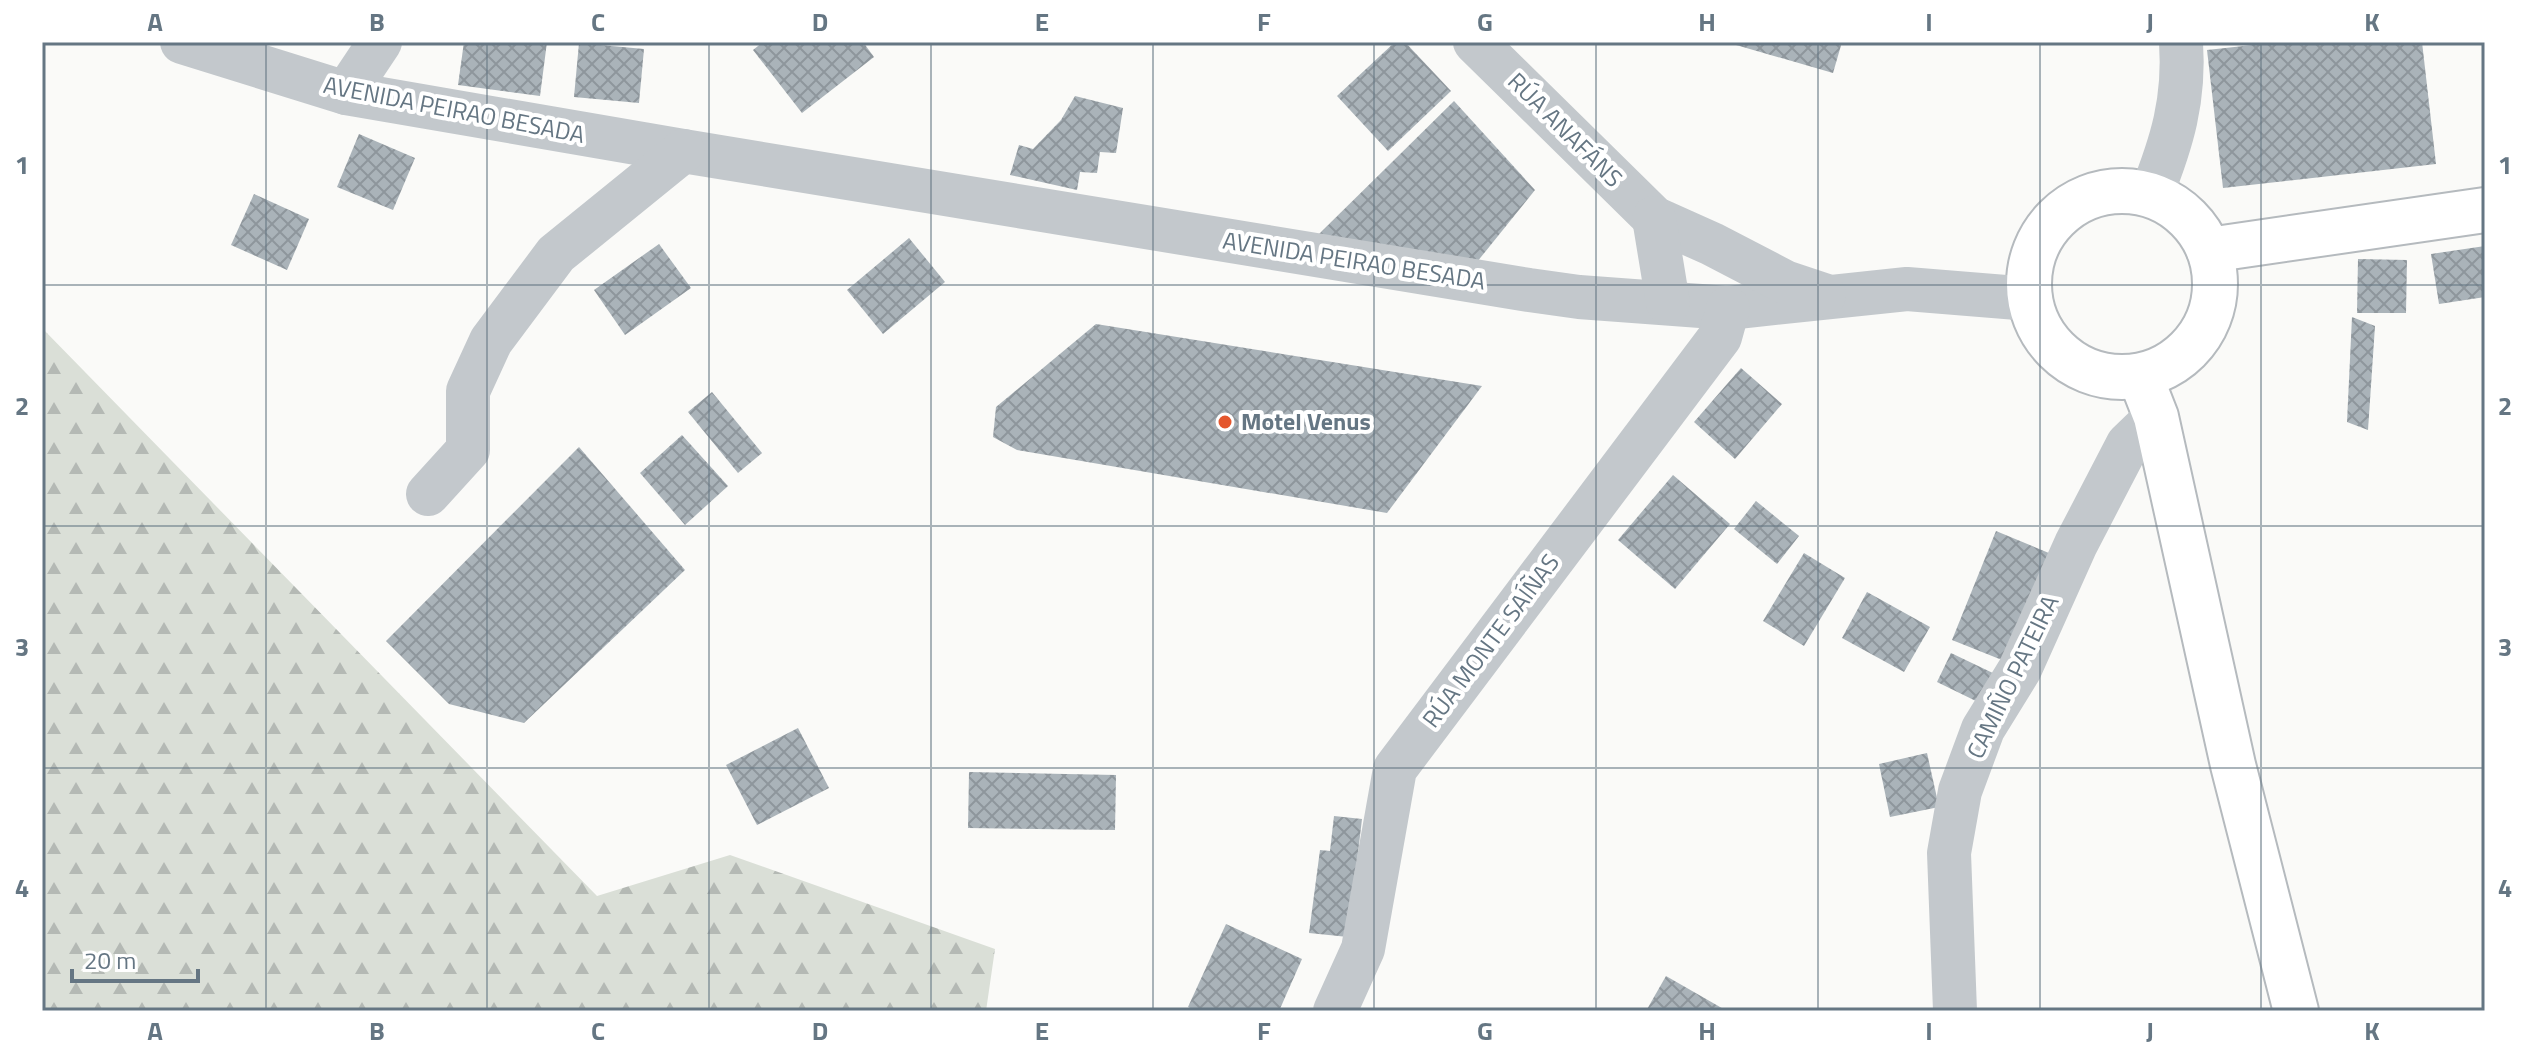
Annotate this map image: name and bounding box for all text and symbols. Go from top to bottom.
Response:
text: A [147,2,163,41]
text: B [369,2,385,41]
text: C [591,2,605,41]
text: D [812,2,828,41]
text: E [1035,2,1049,41]
text: F [1257,2,1271,41]
text: G [1477,2,1493,41]
text: H [1698,2,1716,41]
text: I [1925,2,1933,41]
text: J [2146,2,2154,41]
text: K [2364,2,2380,41]
street label: RÚA ANAFÁNS [1500,64,1631,195]
street label: AVENIDA PEIRAO BESADA [320,66,588,152]
text: 1 [15,145,29,184]
text: 1 [2498,145,2512,184]
street label: AVENIDA PEIRAO BESADA [1220,221,1488,299]
text: 2 [15,386,29,425]
text: 2 [2498,386,2512,425]
place label: Motel Venus [1241,403,1371,439]
marker: Motel Venus [1216,413,1234,431]
street label: RÚA MONTE SAÍÑAS [1413,546,1568,735]
street label: CAMIÑO PATEIRA [1957,589,2067,765]
text: 3 [15,627,29,666]
text: 3 [2498,627,2512,666]
text: 4 [15,868,29,907]
text: 4 [2498,868,2512,907]
scale bar [72,933,198,983]
text: 20 m [84,942,136,978]
text: A [147,1011,163,1050]
text: B [369,1011,385,1050]
text: C [591,1011,605,1050]
text: D [812,1011,828,1050]
text: E [1035,1011,1049,1050]
text: F [1257,1011,1271,1050]
text: G [1477,1011,1493,1050]
text: H [1698,1011,1716,1050]
text: I [1925,1011,1933,1050]
text: J [2146,1011,2154,1050]
text: K [2364,1011,2380,1050]

